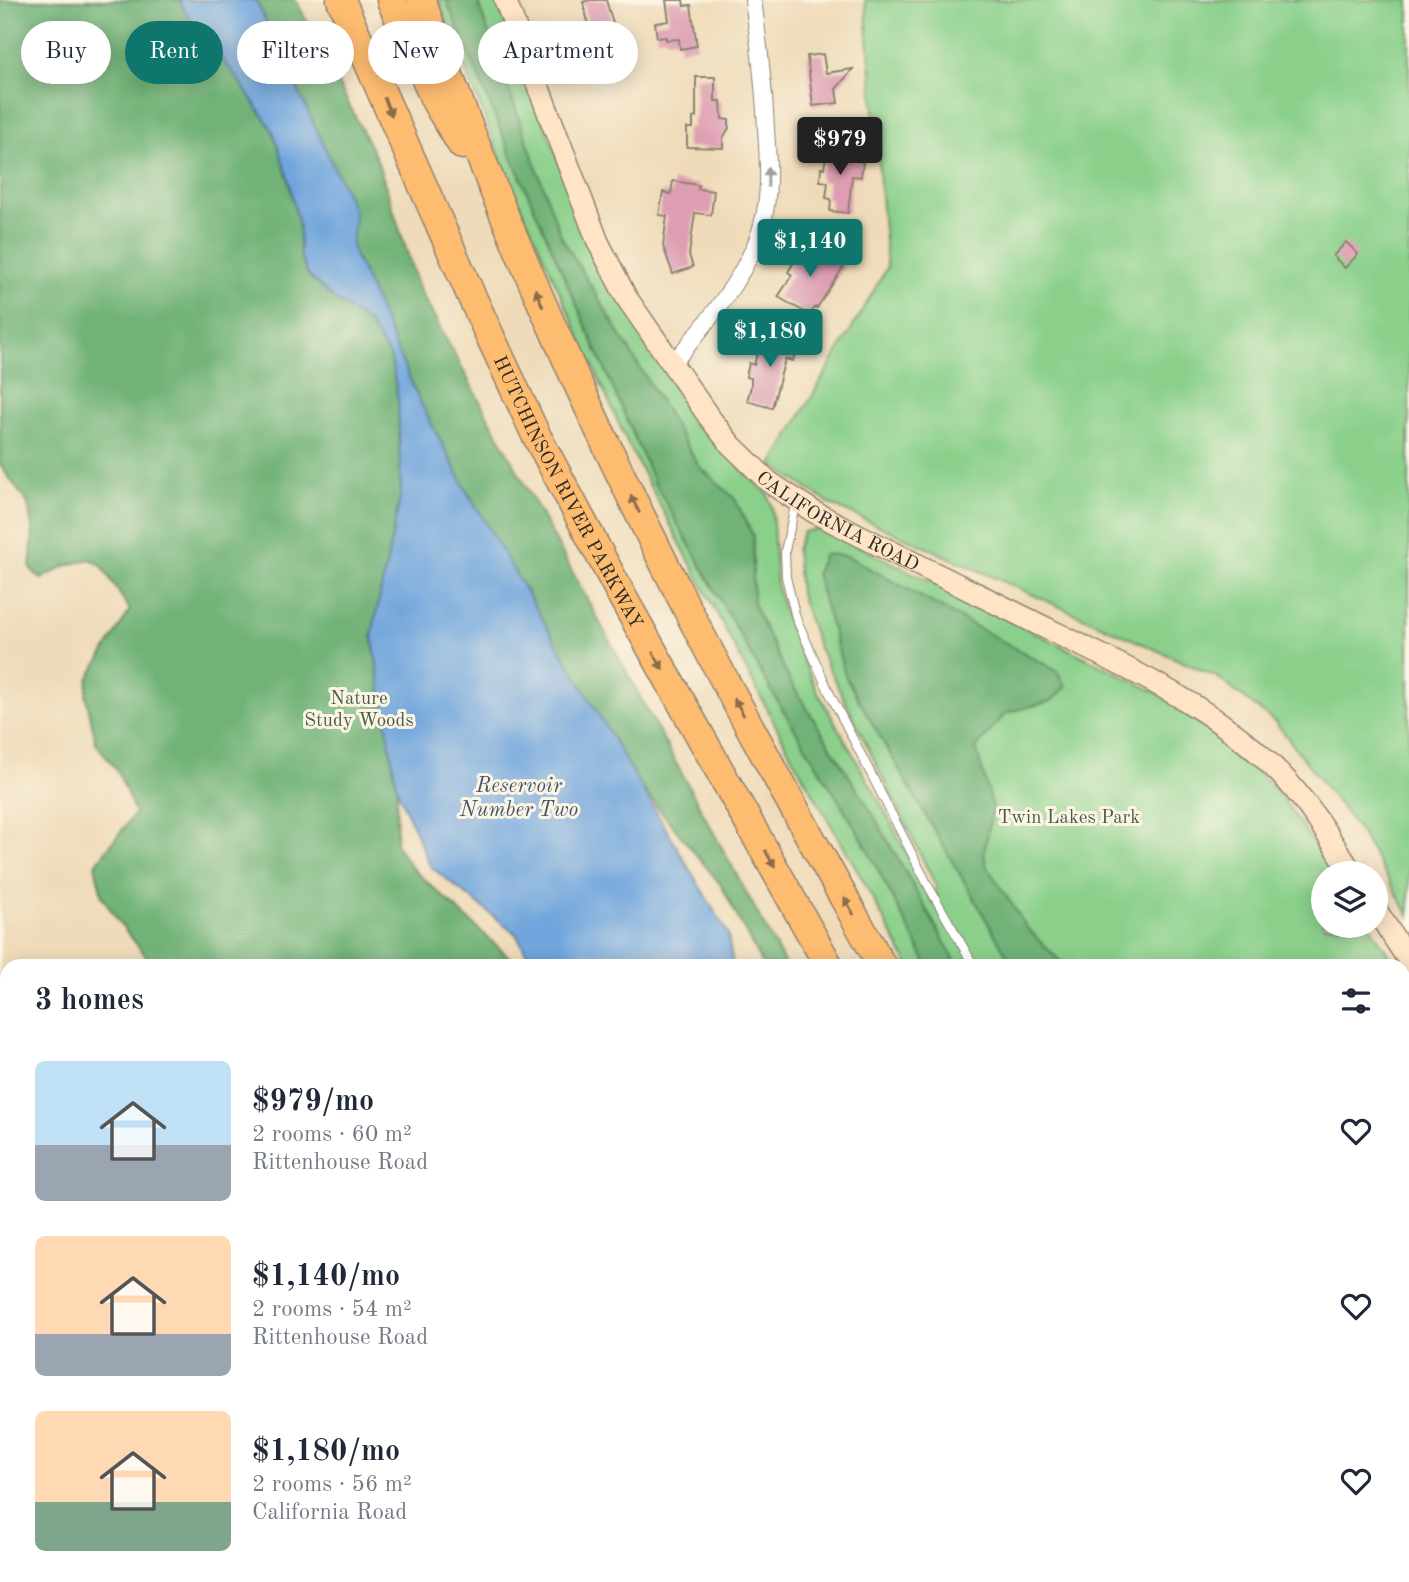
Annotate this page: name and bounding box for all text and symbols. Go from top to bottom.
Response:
chip: Buy [21,21,111,84]
chip: Rent [125,21,223,84]
chip: Filters [237,21,354,84]
chip: New [368,21,464,84]
chip: Apartment [478,21,638,84]
one-way arrow [383,97,394,118]
pin: $979 [799,118,881,177]
text: $979 [813,128,867,151]
one-way arrow [762,166,774,188]
pin: $1,140 [753,219,867,279]
text: $1,140 [773,230,847,253]
one-way arrow [533,288,544,309]
pin: $1,180 [713,310,827,369]
text: $1,180 [733,320,807,343]
street label: HUTCHINSON RIVER PARKWAY [489,353,645,632]
street label: CALIFORNIA ROAD [752,468,921,576]
one-way arrow [629,494,640,515]
one-way arrow [652,651,664,670]
park label: Nature Study Woods [304,690,414,731]
one-way arrow [733,697,745,716]
water label: Reservoir Number Two [459,776,578,821]
park label: Twin Lakes Park [998,809,1140,828]
one-way arrow [764,850,776,869]
map controls [1311,861,1388,938]
button: layers [1311,861,1388,938]
one-way arrow [843,896,855,916]
icon: filters [1337,982,1375,1020]
text: 3 homes [35,986,144,1016]
text: $979/mo [252,1087,374,1117]
icon: home [91,1089,175,1173]
icon: heart [1337,1112,1375,1150]
text: 2 rooms · 60 m² [252,1123,412,1146]
text: Rittenhouse Road [252,1151,428,1174]
text: $1,140/mo [252,1262,400,1292]
icon: home [91,1264,175,1348]
icon: heart [1337,1287,1375,1325]
text: 2 rooms · 54 m² [252,1298,412,1321]
text: Rittenhouse Road [252,1326,428,1349]
text: $1,180/mo [252,1437,400,1467]
icon: home [91,1439,175,1523]
icon: heart [1337,1462,1375,1500]
text: 2 rooms · 56 m² [252,1473,412,1496]
text: California Road [252,1501,407,1524]

